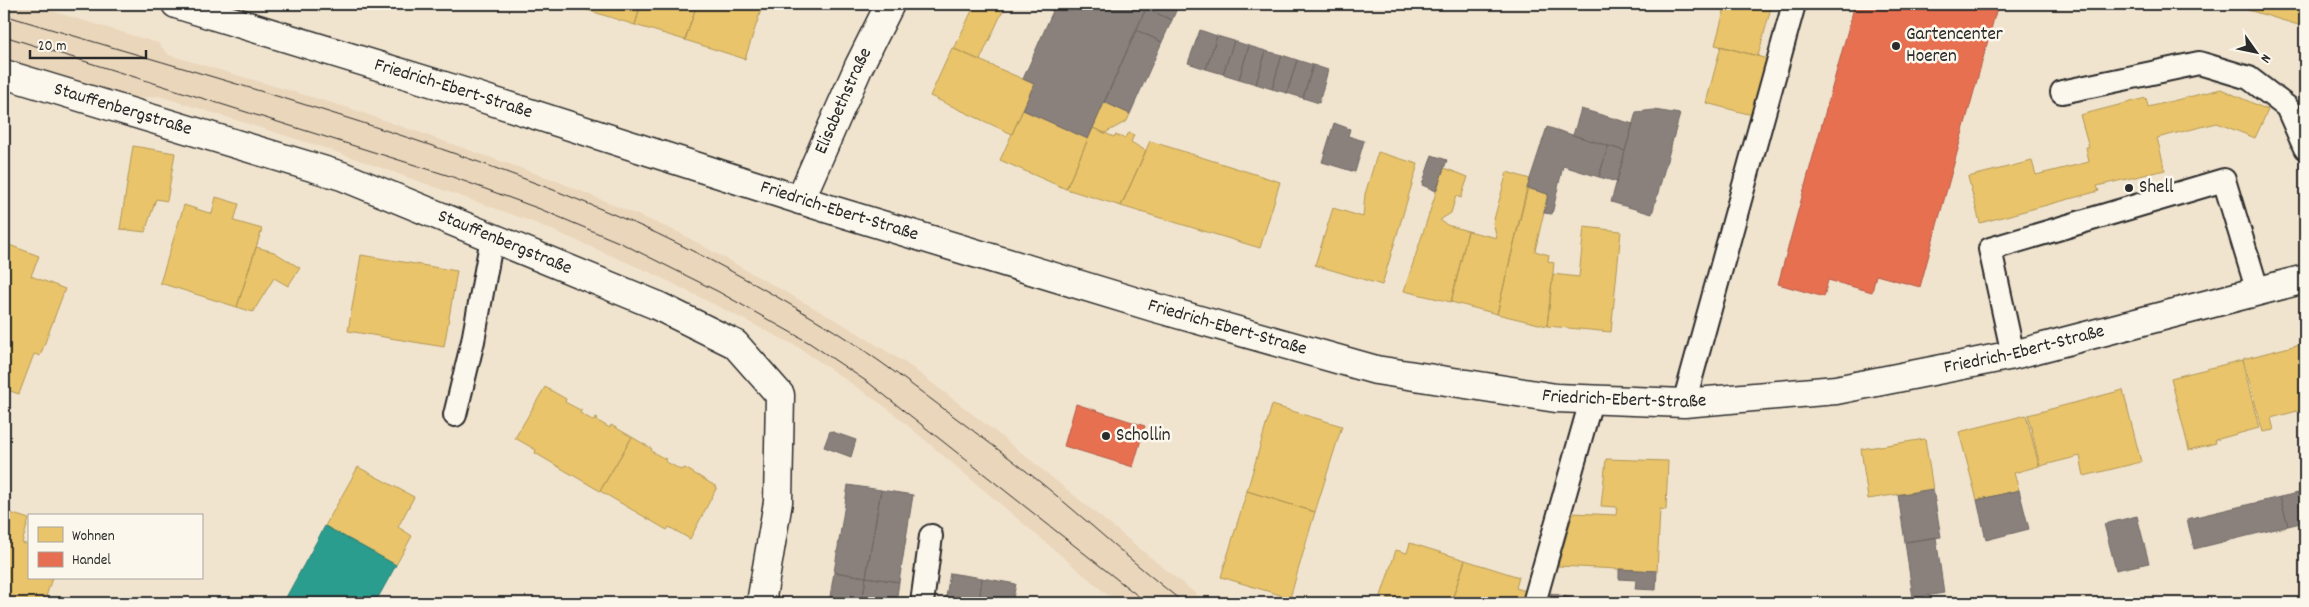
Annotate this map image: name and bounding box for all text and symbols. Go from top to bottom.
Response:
place label: Gartencenter Hoeren [1906,22,2003,71]
scale bar [30,28,146,60]
north arrow [2232,28,2282,78]
text: 20 m [38,36,66,58]
marker: Gartencenter Hoeren [1890,40,1902,52]
street label: Elisabethstraße [808,43,879,159]
text: N [2255,50,2275,66]
street label: Friedrich-Ebert-Straße [371,52,536,127]
street label: Stauffenbergstraße [50,76,195,143]
street label: Friedrich-Ebert-Straße [757,174,922,249]
place label: Shell [2139,175,2174,202]
marker: Shell [2123,182,2135,194]
street label: Stauffenbergstraße [433,203,576,283]
street label: Friedrich-Ebert-Straße [1144,293,1310,363]
street label: Friedrich-Ebert-Straße [1942,318,2108,382]
street label: Friedrich-Ebert-Straße [1540,383,1707,417]
place label: Schollin [1116,423,1170,450]
marker: Schollin [1100,430,1112,442]
legend [28,514,202,580]
text: Wohnen [72,526,115,548]
text: Handel [72,550,111,572]

